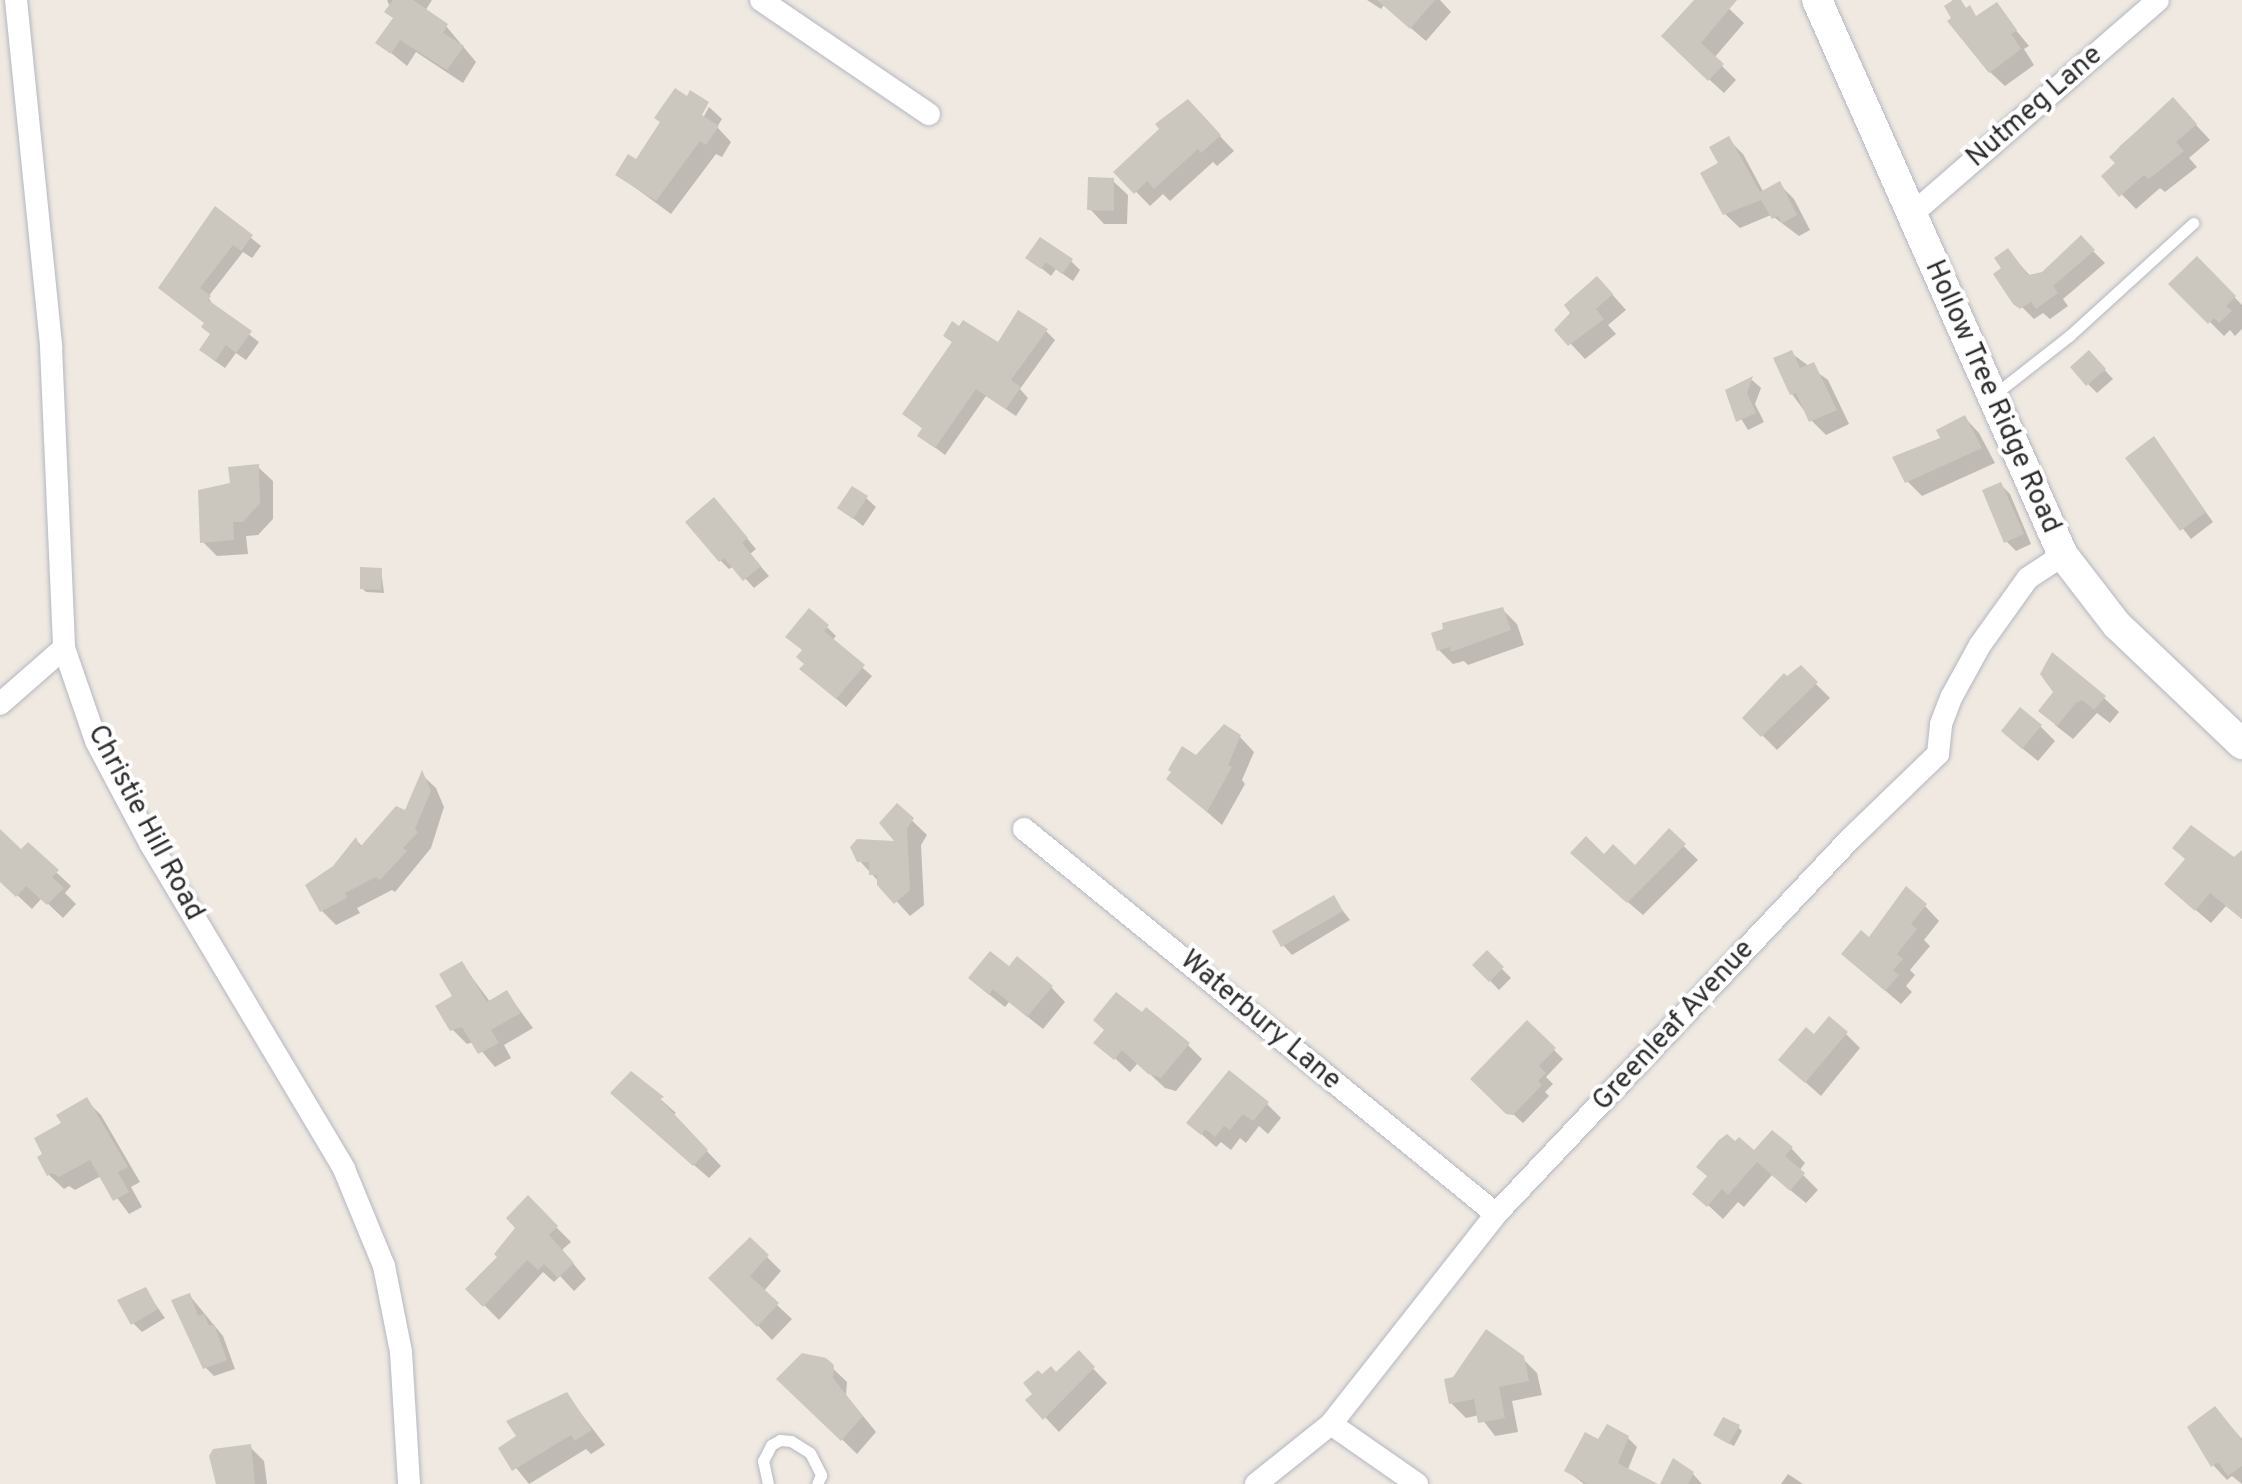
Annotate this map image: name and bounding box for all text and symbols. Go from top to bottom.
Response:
street label: Nutmeg Lane [1960,39,2110,175]
street label: Hollow Tree Ridge Road [1916,255,2068,539]
street label: Christie Hill Road [79,720,211,926]
street label: Greenleaf Avenue [1586,933,1762,1119]
street label: Waterbury Lane [1173,944,1347,1098]

